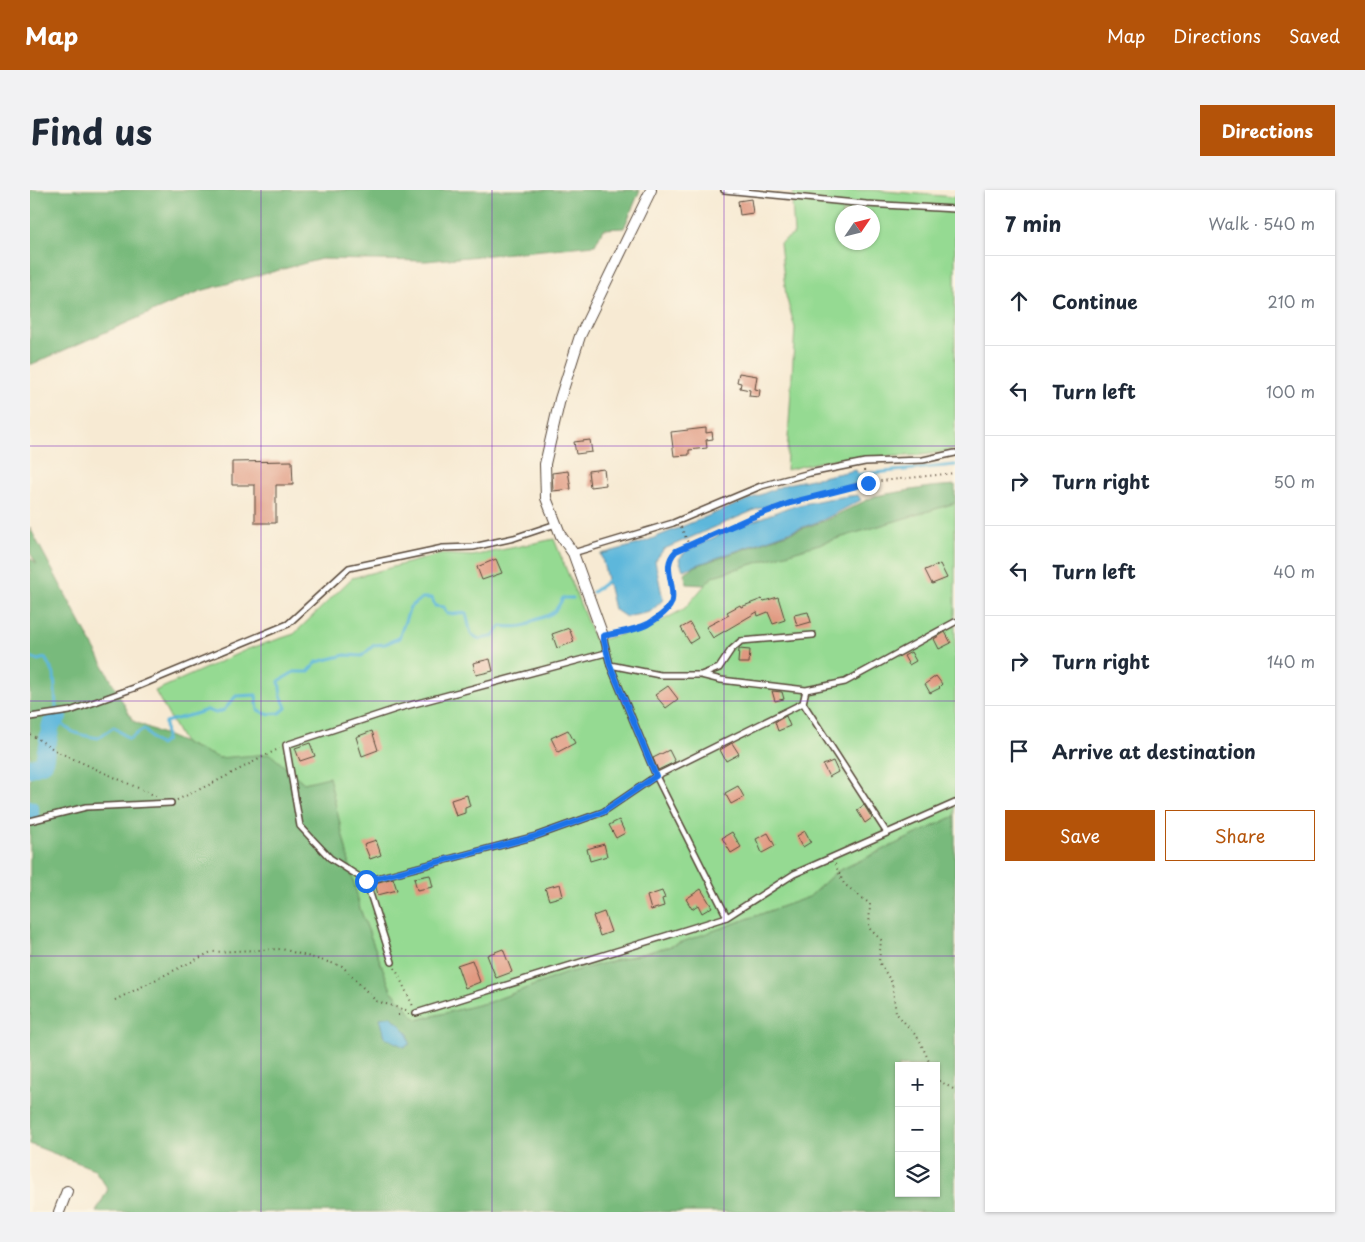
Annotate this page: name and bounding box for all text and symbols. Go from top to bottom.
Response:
text: Map [25,17,78,53]
text: Map [1107,22,1145,49]
text: Directions [1173,22,1261,49]
text: Saved [1289,22,1340,49]
text: Find us [30,104,152,157]
button: Directions [1200,105,1335,156]
north arrow [835,205,880,250]
text: 7 min [1005,207,1061,239]
text: Walk · 540 m [1209,211,1315,235]
icon: ahead [1005,287,1033,315]
text: Continue [1052,287,1138,315]
text: 210 m [1267,289,1315,313]
icon: left [1005,377,1033,405]
text: Turn left [1052,377,1136,405]
text: 100 m [1266,379,1315,403]
icon: right [1005,467,1033,495]
text: Turn right [1052,467,1150,495]
text: 50 m [1274,469,1315,493]
route end [857,472,880,495]
icon: left [1005,557,1033,585]
text: Turn left [1052,557,1136,585]
text: 40 m [1273,559,1315,583]
icon: right [1005,647,1033,675]
text: Turn right [1052,647,1150,675]
text: 140 m [1267,649,1315,673]
icon: arrive [1005,737,1033,765]
text: Arrive at destination [1052,737,1256,765]
button: Save [1005,810,1155,861]
button: Share [1165,810,1315,861]
route start [355,870,378,893]
map controls [895,1062,940,1197]
button: + [895,1062,940,1107]
button: − [895,1107,940,1152]
button: layers [895,1152,940,1197]

